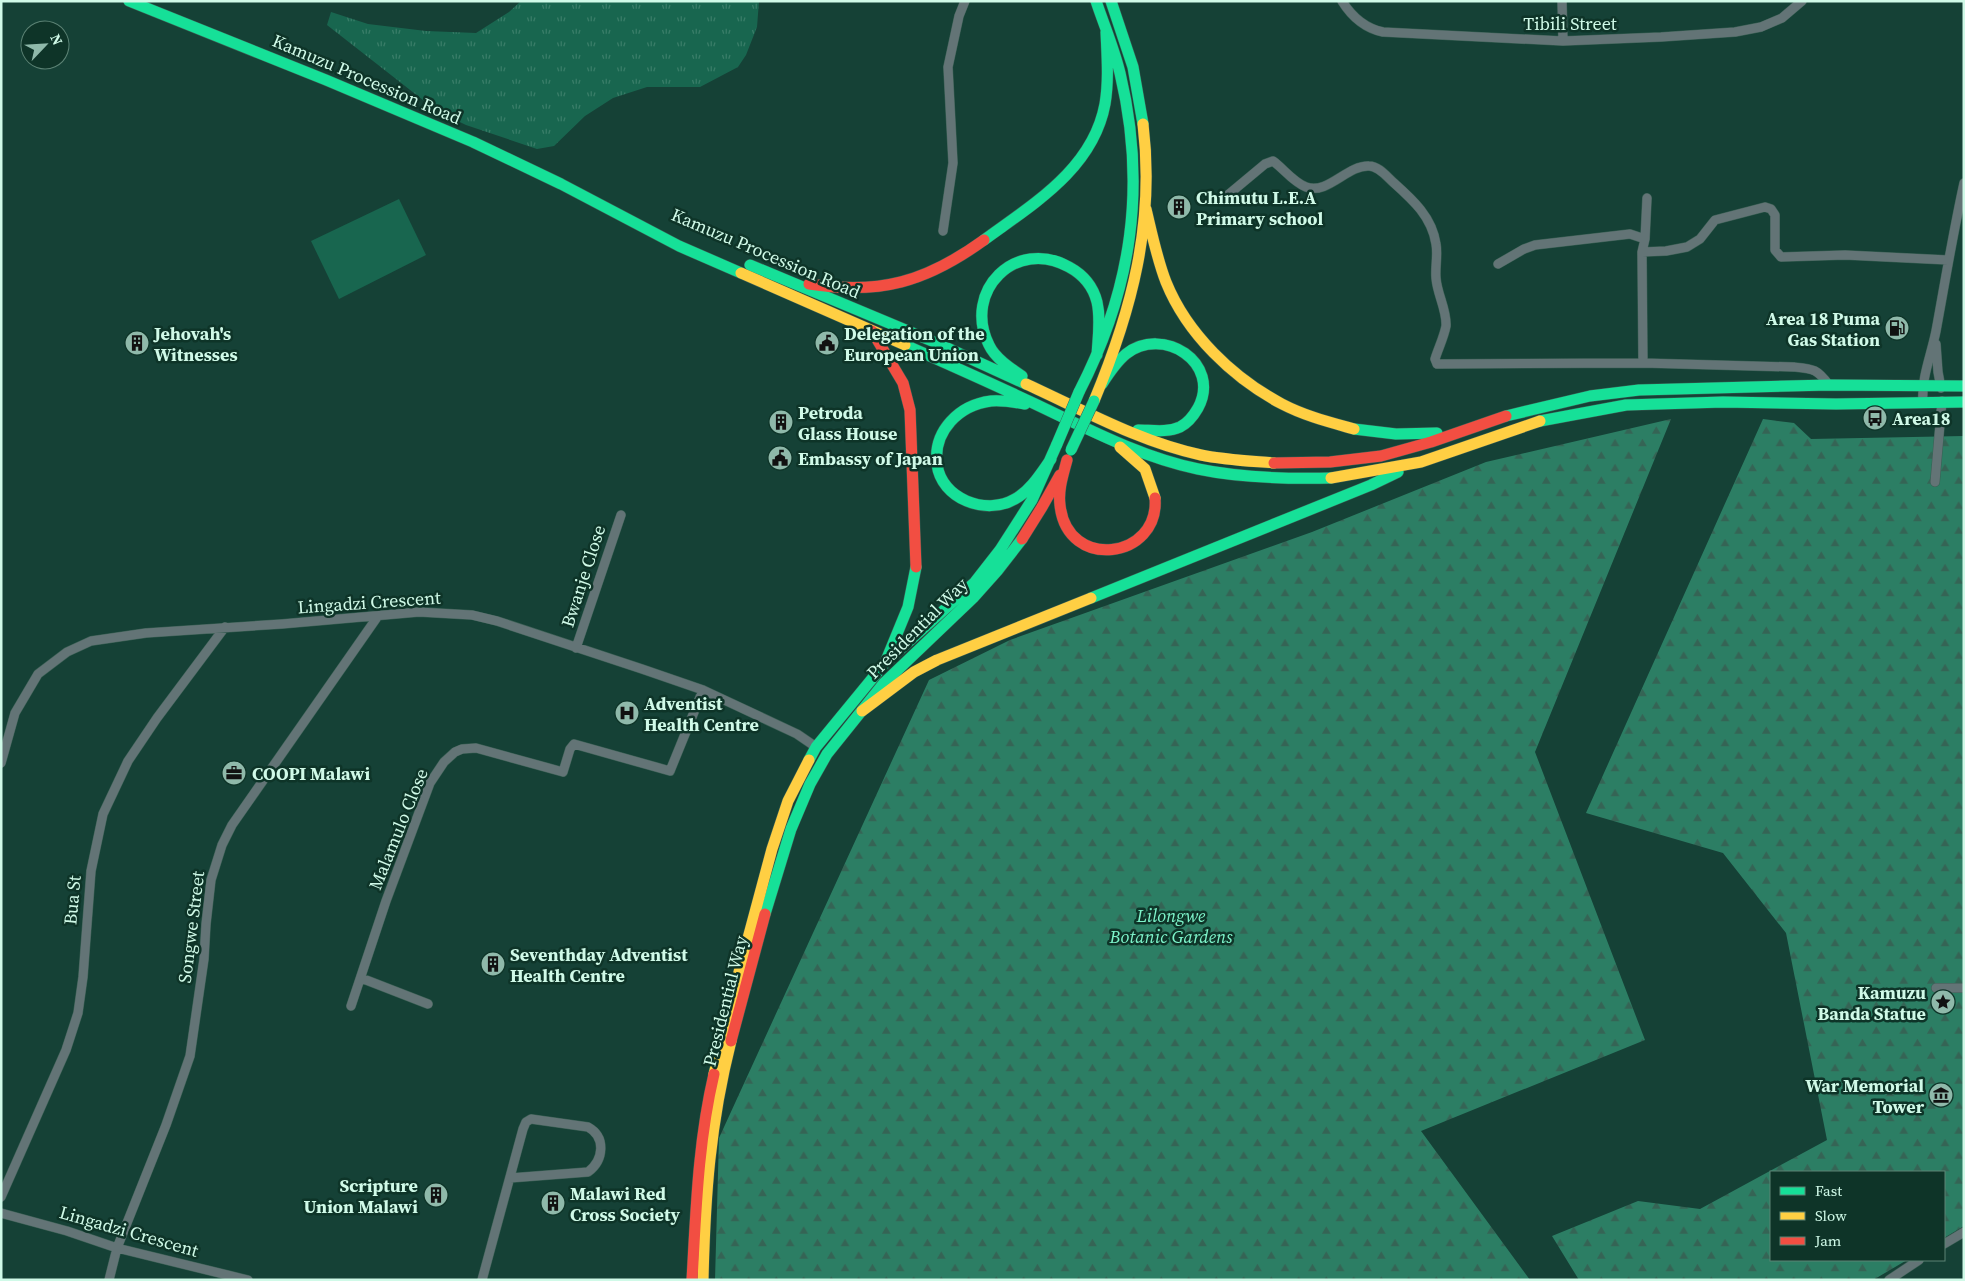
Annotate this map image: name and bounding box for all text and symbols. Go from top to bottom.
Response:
street label: Tibili Street [1523,11,1617,36]
north arrow [20,20,70,70]
street label: Kamuzu Procession Road [269,28,465,130]
text: N [46,31,68,48]
place label: Chimutu L.E.A Primary school [1196,185,1323,231]
building icon: Chimutu L.E.A Primary school [1166,194,1192,220]
street label: Kamuzu Procession Road [668,202,864,304]
place label: Area 18 Puma Gas Station [1766,306,1880,352]
fuel station icon: Area 18 Puma Gas Station [1884,315,1910,341]
place label: Jehovah's Witnesses [153,321,238,367]
place label: Delegation of the European Union [844,321,985,367]
building icon: Jehovah's Witnesses [124,330,150,356]
public building icon: Delegation of the European Union [814,330,840,356]
place label: Petroda Glass House [798,400,897,446]
bus stop icon: Area18 [1862,405,1888,431]
place label: Area18 [1892,406,1951,431]
building icon: Petroda Glass House [768,409,794,435]
public building icon: Embassy of Japan [767,445,793,471]
place label: Embassy of Japan [798,446,943,471]
street label: Bwanje Close [555,522,611,630]
street label: Presidential Way [861,571,974,684]
street label: Lingadzi Crescent [297,585,442,619]
place label: Adventist Health Centre [644,691,759,737]
hospital icon: Adventist Health Centre [614,700,640,726]
office icon: COOPI Malawi [221,760,247,786]
place label: COOPI Malawi [252,761,370,786]
street label: Malamulo Close [362,765,434,893]
street label: Songwe Street [172,869,210,984]
street label: Bua St [57,874,87,926]
park label: Lilongwe Botanic Gardens [1109,903,1233,949]
street label: Presidential Way [697,932,754,1069]
place label: Seventhday Adventist Health Centre [510,942,688,988]
building icon: Seventhday Adventist Health Centre [480,951,506,977]
place label: Kamuzu Banda Statue [1818,980,1926,1026]
place icon: Kamuzu Banda Statue [1930,989,1956,1015]
place label: War Memorial Tower [1805,1073,1925,1119]
museum icon: War Memorial Tower [1928,1082,1954,1108]
legend [1770,1171,1945,1261]
place label: Scripture Union Malawi [303,1173,418,1219]
text: Fast [1815,1180,1842,1201]
place label: Malawi Red Cross Society [570,1181,681,1227]
building icon: Scripture Union Malawi [423,1182,449,1208]
building icon: Malawi Red Cross Society [540,1190,566,1216]
street label: Lingadzi Crescent [57,1199,202,1263]
text: Slow [1815,1205,1847,1226]
text: Jam [1814,1230,1842,1251]

